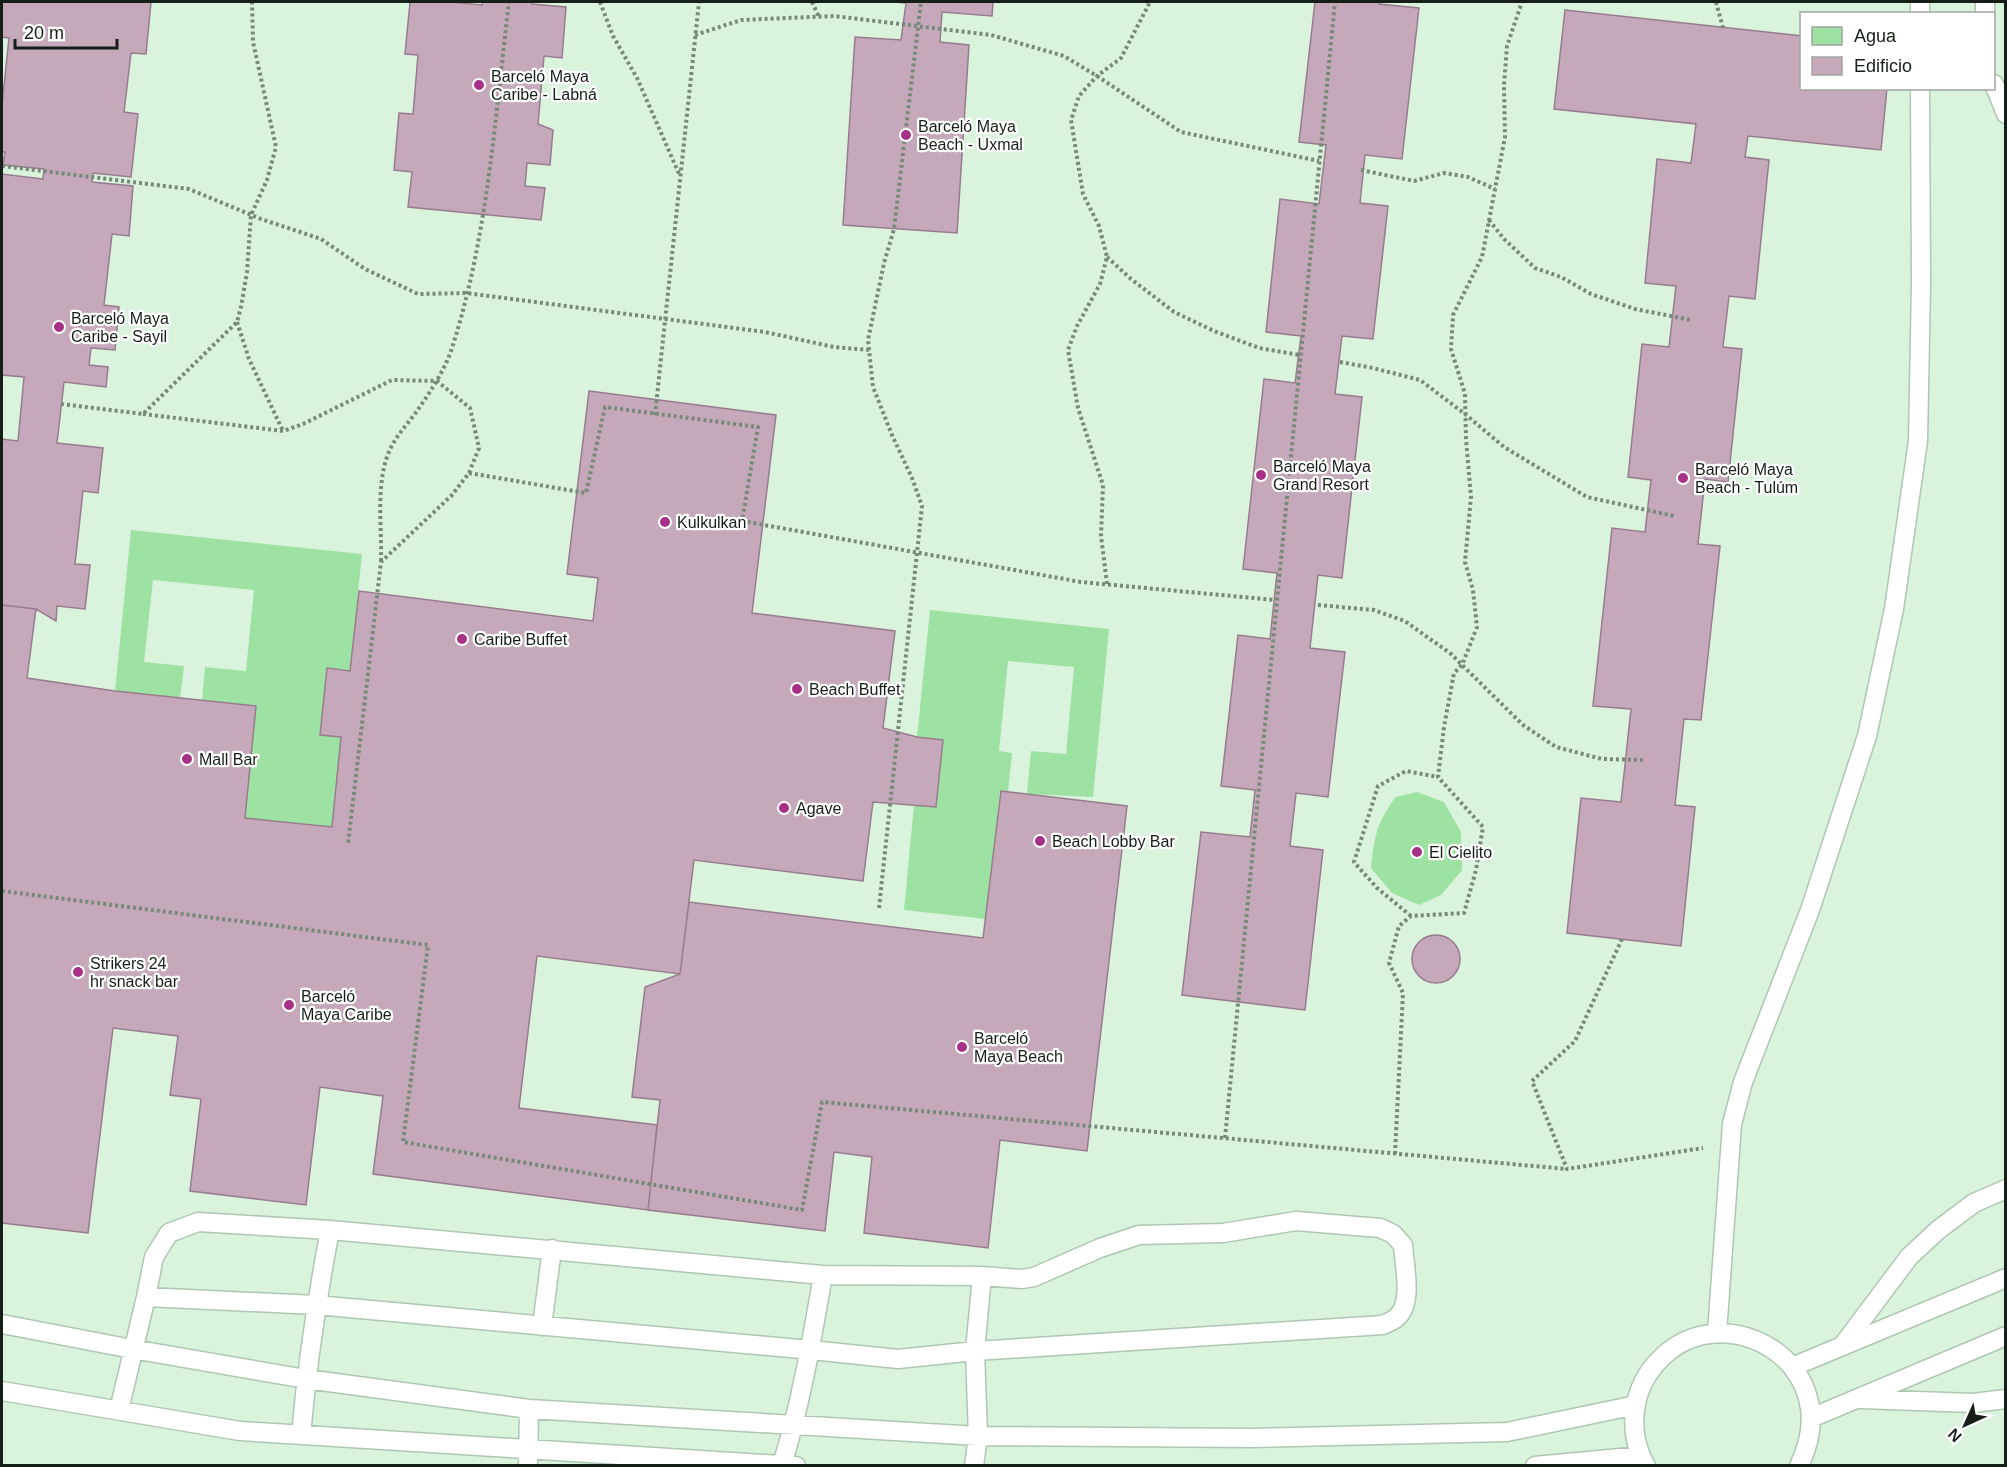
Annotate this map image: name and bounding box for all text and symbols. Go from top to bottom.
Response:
scale bar [15,12,117,50]
legend [1800,12,1995,90]
text: 20 m [24,23,64,43]
text: Agua [1854,26,1897,46]
text: Edificio [1854,56,1912,76]
place label: Barceló Maya Caribe - Labná [491,68,597,103]
marker: Barceló Maya Caribe - Labná [472,78,486,92]
place label: Barceló Maya Beach - Uxmal [918,118,1023,153]
marker: Barceló Maya Beach - Uxmal [899,128,913,142]
place label: Barceló Maya Caribe - Sayil [71,310,169,345]
marker: Barceló Maya Caribe - Sayil [52,320,66,334]
place label: Barceló Maya Grand Resort [1273,458,1371,493]
place label: Barceló Maya Beach - Tulúm [1695,461,1798,496]
marker: Barceló Maya Grand Resort [1254,468,1268,482]
marker: Barceló Maya Beach - Tulúm [1676,471,1690,485]
place label: Kulkulkan [677,514,746,531]
marker: Kulkulkan [658,515,672,529]
place label: Caribe Buffet [474,631,568,648]
marker: Caribe Buffet [455,632,469,646]
place label: Beach Buffet [809,681,901,698]
marker: Beach Buffet [790,682,804,696]
place label: Mall Bar [199,751,258,768]
marker: Mall Bar [180,752,194,766]
place label: Agave [796,800,841,817]
marker: Agave [777,801,791,815]
place label: Beach Lobby Bar [1052,833,1175,850]
marker: Beach Lobby Bar [1033,834,1047,848]
place label: El Cielito [1429,844,1492,861]
marker: El Cielito [1410,845,1424,859]
place label: Strikers 24 hr snack bar [90,955,179,990]
marker: Strikers 24 hr snack bar [71,965,85,979]
place label: Barceló Maya Caribe [301,988,392,1023]
marker: Barceló Maya Caribe [282,998,296,1012]
place label: Barceló Maya Beach [974,1030,1063,1065]
marker: Barceló Maya Beach [955,1040,969,1054]
north arrow [1935,1395,1995,1455]
text: N [1945,1425,1965,1445]

